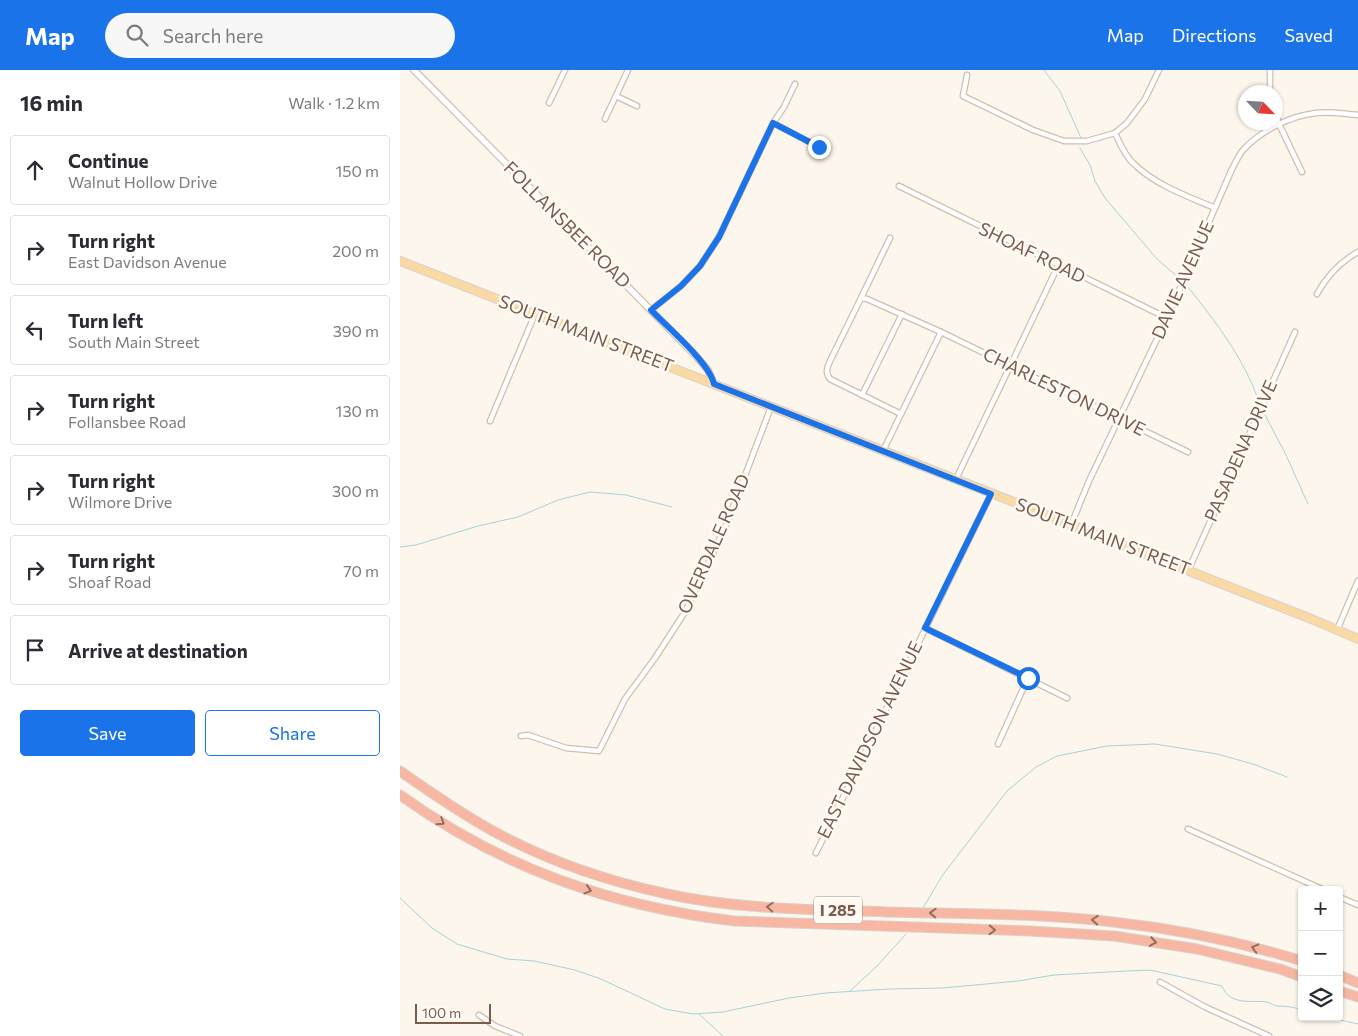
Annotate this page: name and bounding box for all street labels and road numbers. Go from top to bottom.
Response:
street label: FOLLANSBEE ROAD [500,156,636,292]
street label: SHOAF ROAD [975,217,1089,287]
street label: DAVIE AVENUE [1146,217,1218,342]
street label: SOUTH MAIN STREET [496,290,677,377]
street label: CHARLESTON DRIVE [980,342,1149,440]
street label: PASADENA DRIVE [1199,376,1281,525]
street label: OVERDALE ROAD [672,470,754,617]
street label: SOUTH MAIN STREET [1013,493,1194,580]
street label: EAST DAVIDSON AVENUE [812,637,926,842]
road number: I 285 [814,896,862,924]

